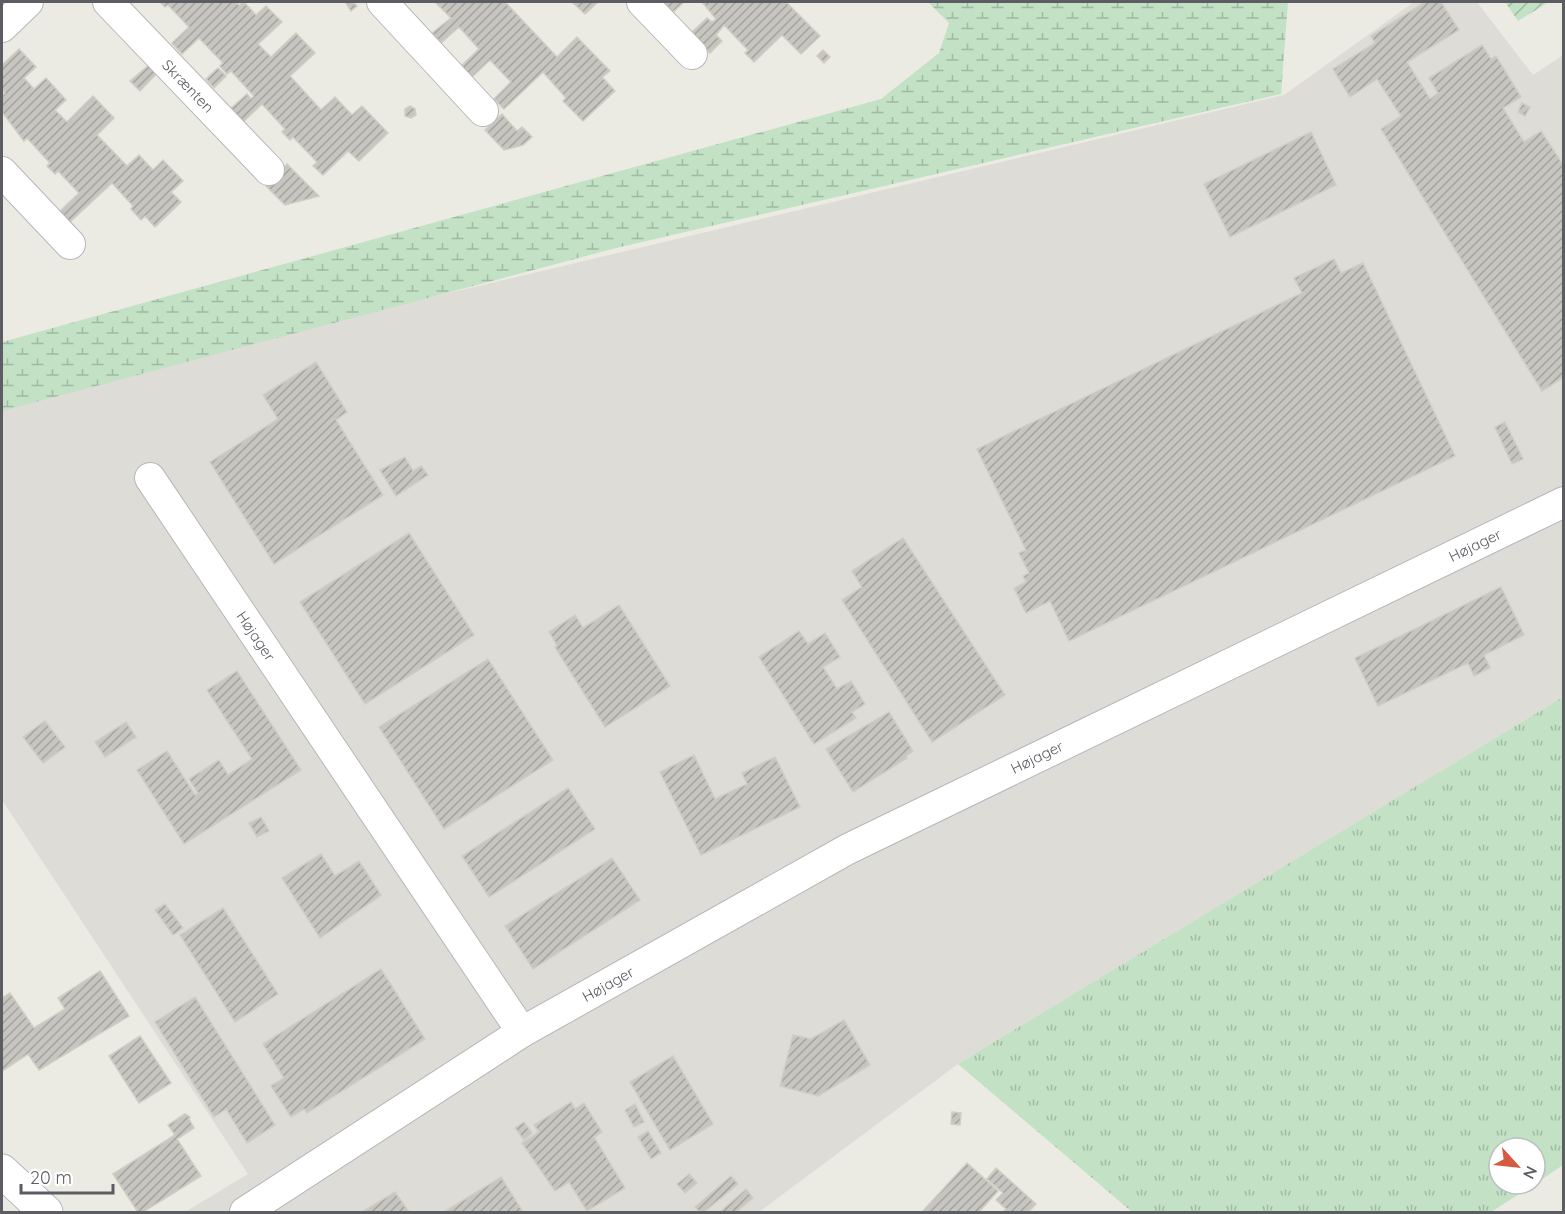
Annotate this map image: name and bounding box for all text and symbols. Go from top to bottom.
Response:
street label: Skrænten [158,55,218,117]
street label: Højager [1446,524,1505,566]
street label: Højager [232,607,280,665]
street label: Højager [1008,736,1067,778]
street label: Højager [579,962,637,1006]
north arrow [1487,1136,1547,1196]
scale bar [21,1157,112,1195]
text: N [1519,1163,1542,1183]
text: 20 m [30,1166,72,1189]

